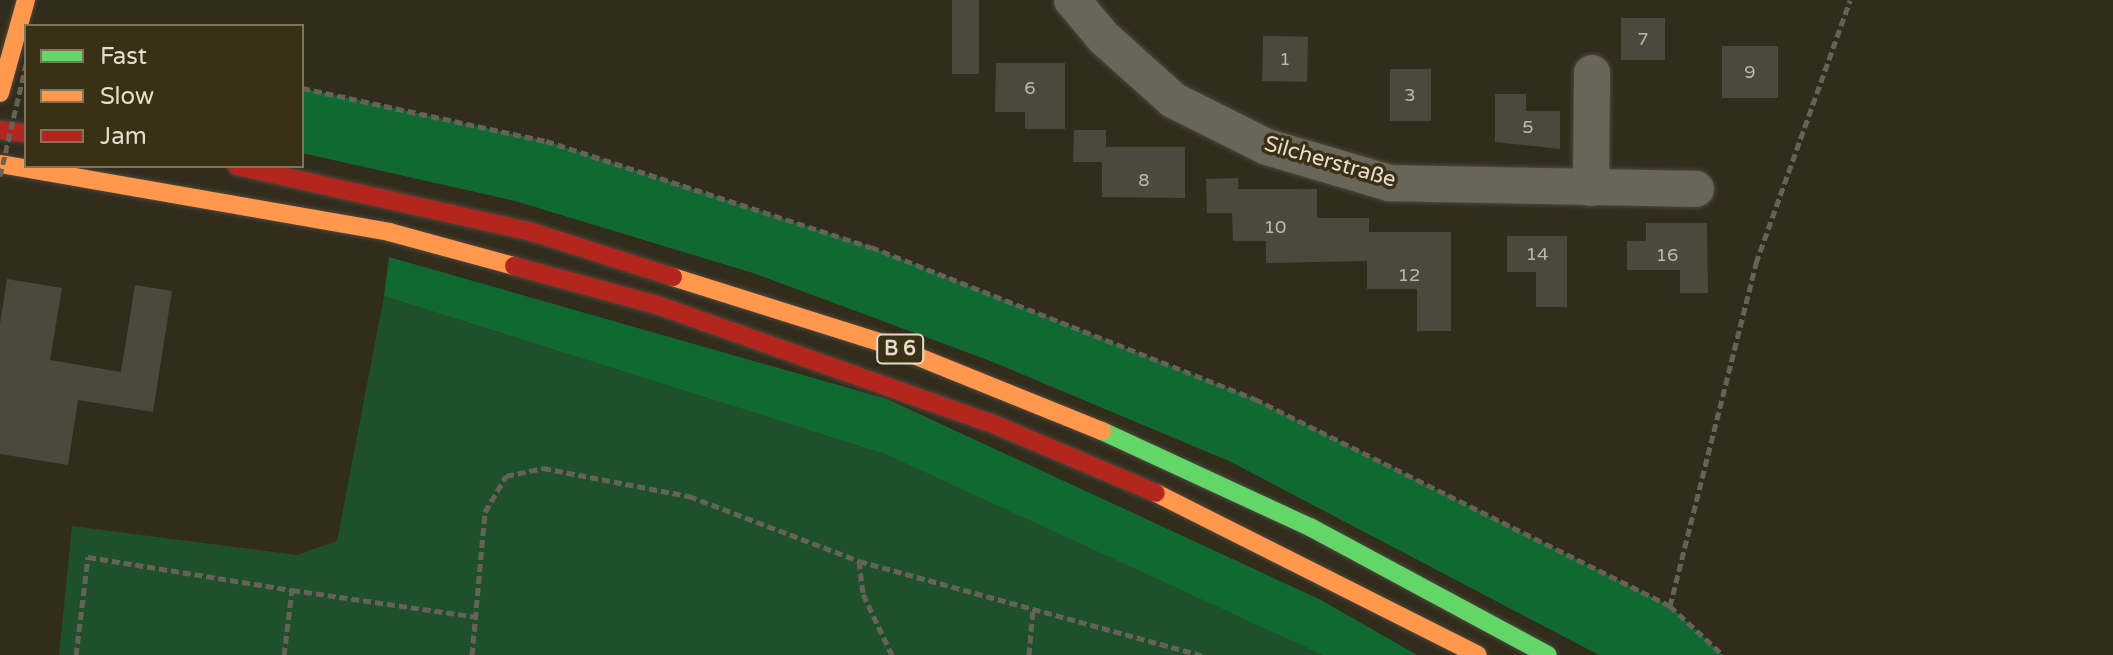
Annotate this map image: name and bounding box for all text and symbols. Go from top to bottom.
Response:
legend [24,24,304,168]
house number: 7 [1637,28,1649,50]
text: Fast [100,42,147,71]
house number: 1 [1279,48,1291,70]
house number: 9 [1744,61,1756,83]
house number: 6 [1024,77,1036,99]
text: Slow [100,82,154,111]
house number: 3 [1404,84,1416,106]
house number: 5 [1522,116,1534,138]
text: Jam [100,122,147,151]
street label: Silcherstraße [1261,131,1399,193]
house number: 8 [1138,169,1150,191]
house number: 10 [1264,216,1286,238]
house number: 14 [1526,243,1548,265]
house number: 16 [1656,244,1678,266]
house number: 12 [1398,264,1420,286]
road number: B 6 [876,333,924,365]

